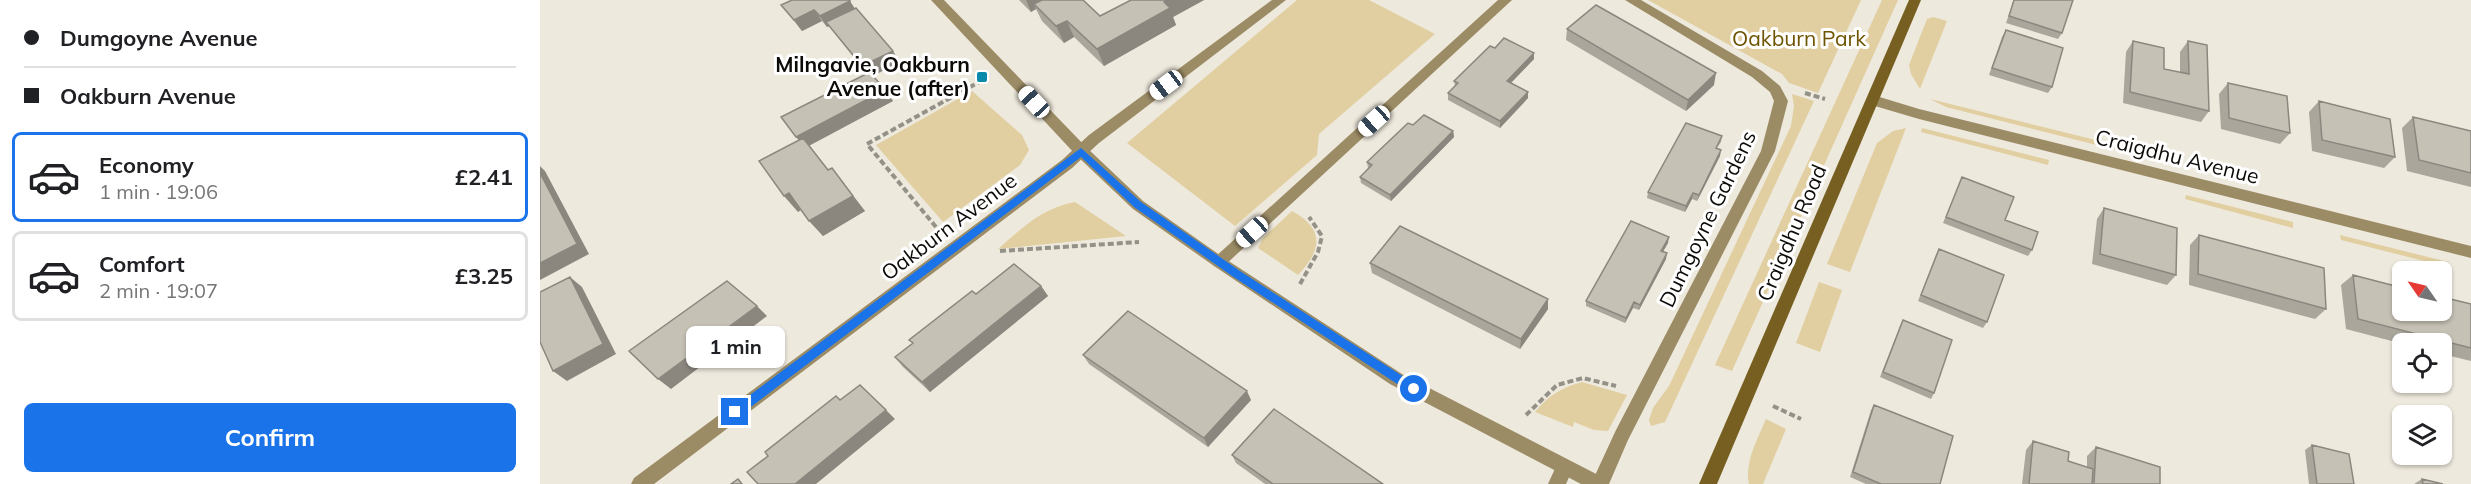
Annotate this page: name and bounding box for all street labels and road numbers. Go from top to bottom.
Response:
street label: Craigdhu Avenue [2093,123,2262,189]
street label: Dumgoyne Gardens [1653,126,1761,311]
street label: Craigdhu Road [1751,160,1832,305]
street label: Oakburn Avenue [876,167,1021,286]

